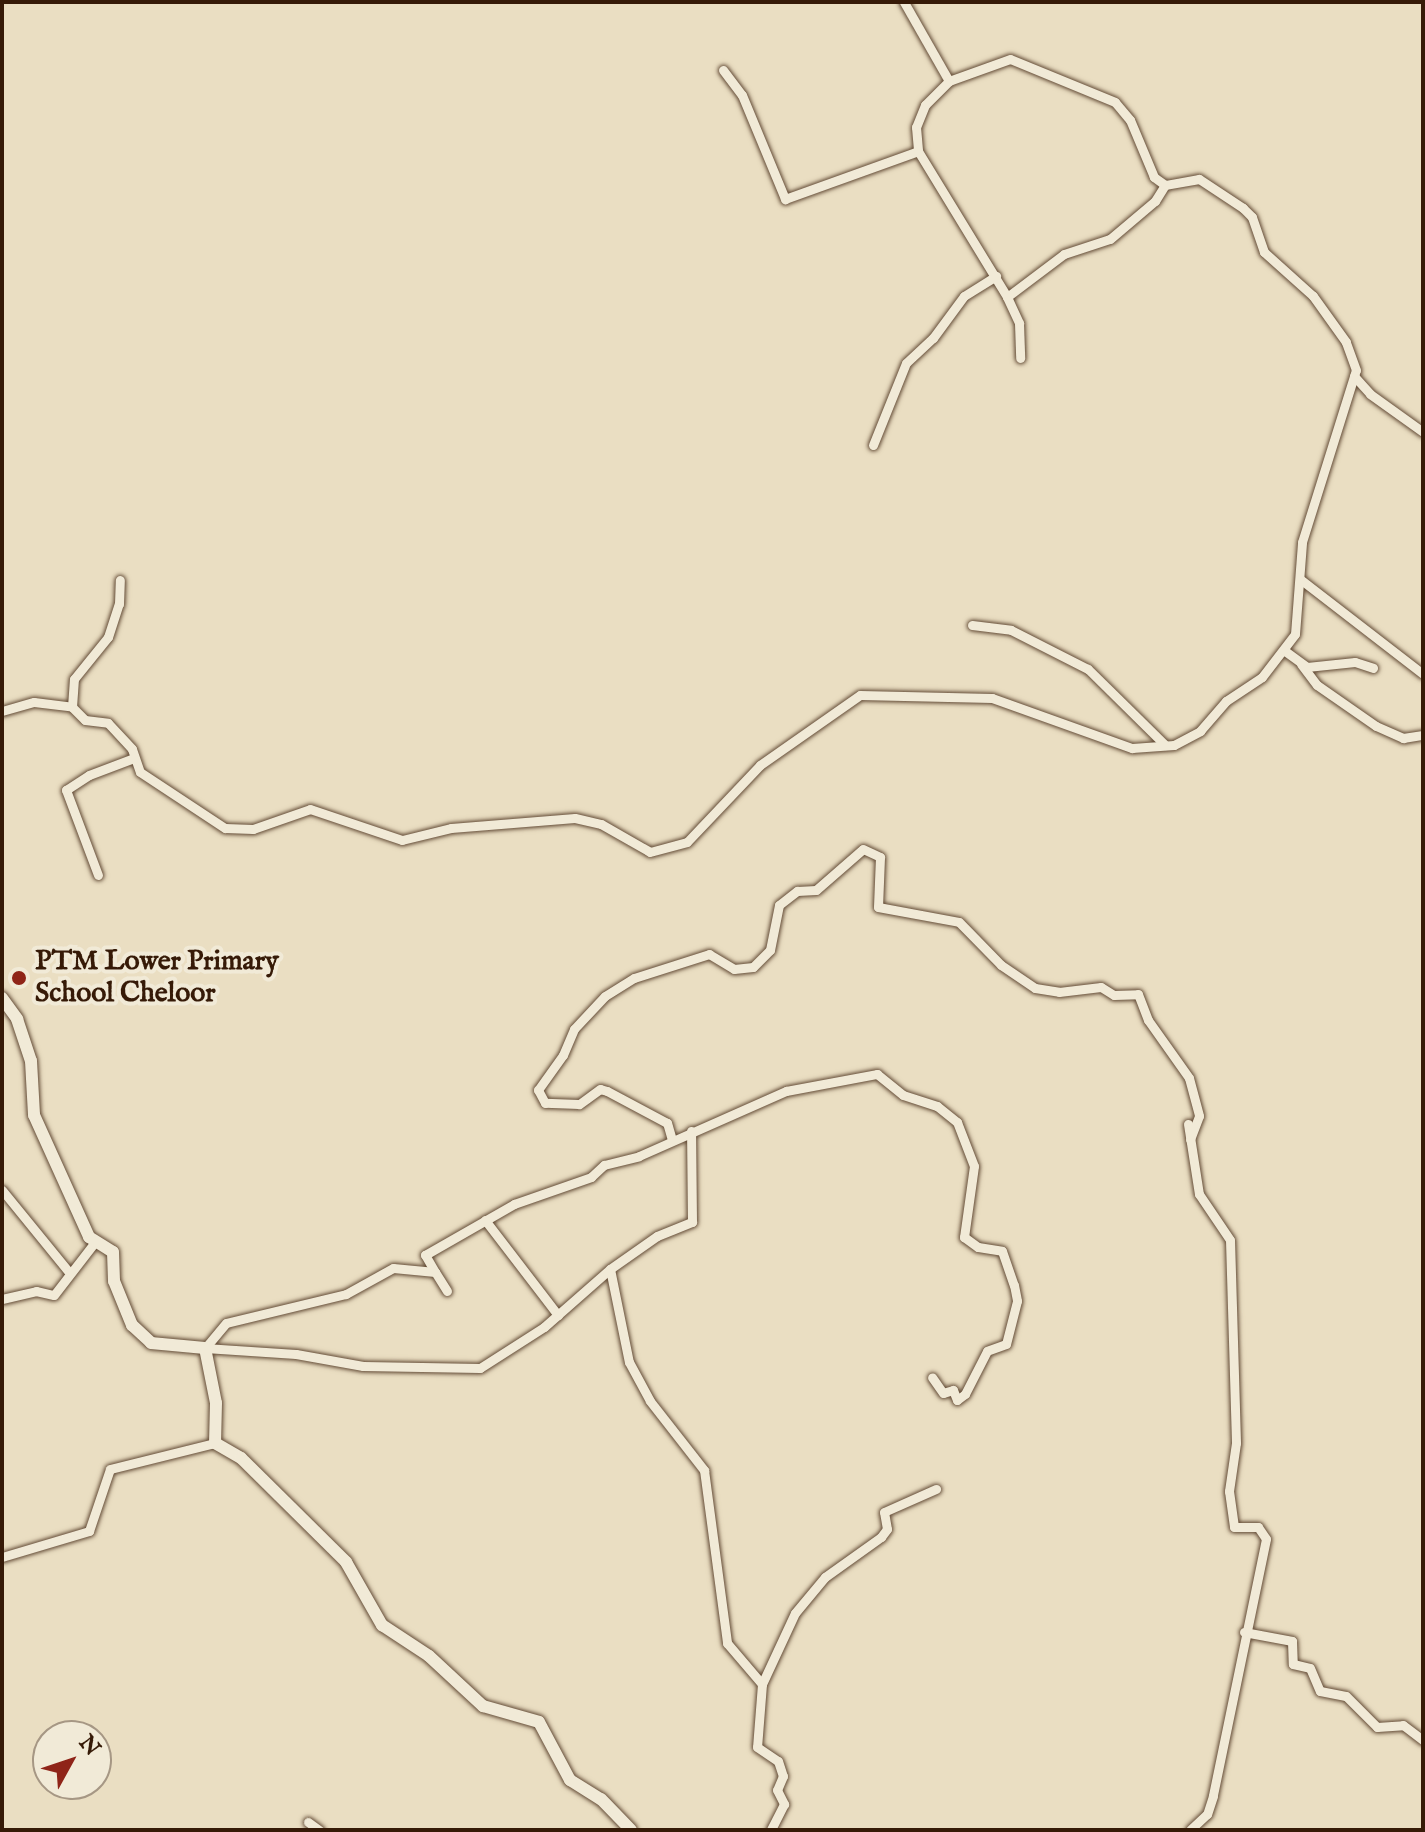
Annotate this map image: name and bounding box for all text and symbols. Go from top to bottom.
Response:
place label: PTM Lower Primary School Cheloor [35,945,279,1011]
marker: PTM Lower Primary School Cheloor [10,969,28,987]
north arrow [32,1720,112,1800]
text: N [72,1730,106,1762]

